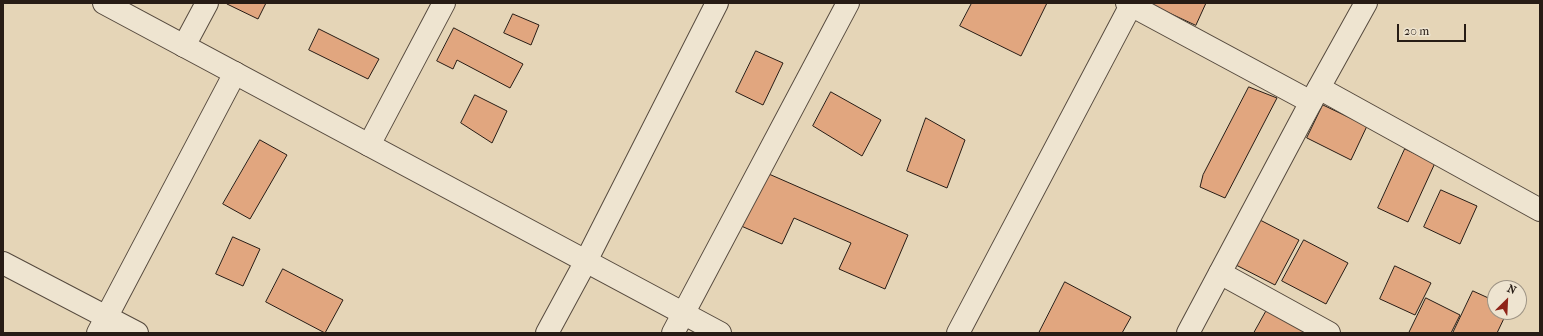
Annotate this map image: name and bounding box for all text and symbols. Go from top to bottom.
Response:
scale bar [1399,16,1468,42]
text: 20 m [1404,24,1429,38]
north arrow [1487,280,1527,320]
text: N [1505,282,1518,297]

